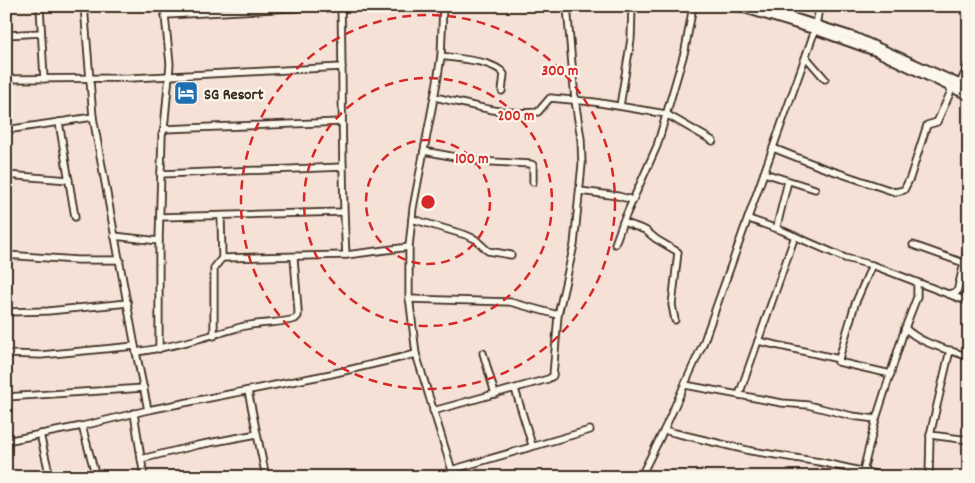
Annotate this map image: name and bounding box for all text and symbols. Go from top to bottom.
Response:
text: 300 m [542,61,578,83]
hotel icon: SG Resort [173,80,199,106]
place label: SG Resort [204,84,263,107]
text: 200 m [498,106,534,128]
text: 100 m [455,149,489,171]
centre of rings [419,193,437,211]

